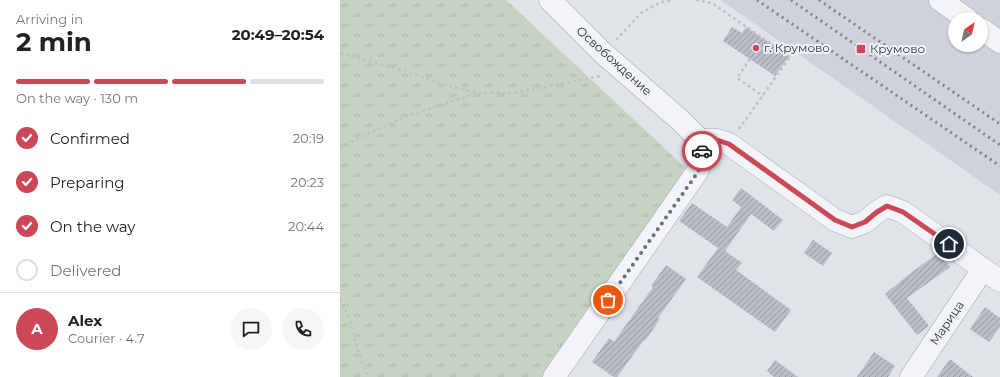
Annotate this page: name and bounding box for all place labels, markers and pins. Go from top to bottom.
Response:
place label: г. Крумово [764,40,830,55]
place label: Крумово [870,41,925,56]
marker: г. Крумово [751,43,761,53]
marker: Крумово [855,43,867,55]
pin [932,227,966,261]
pin [591,283,625,317]

